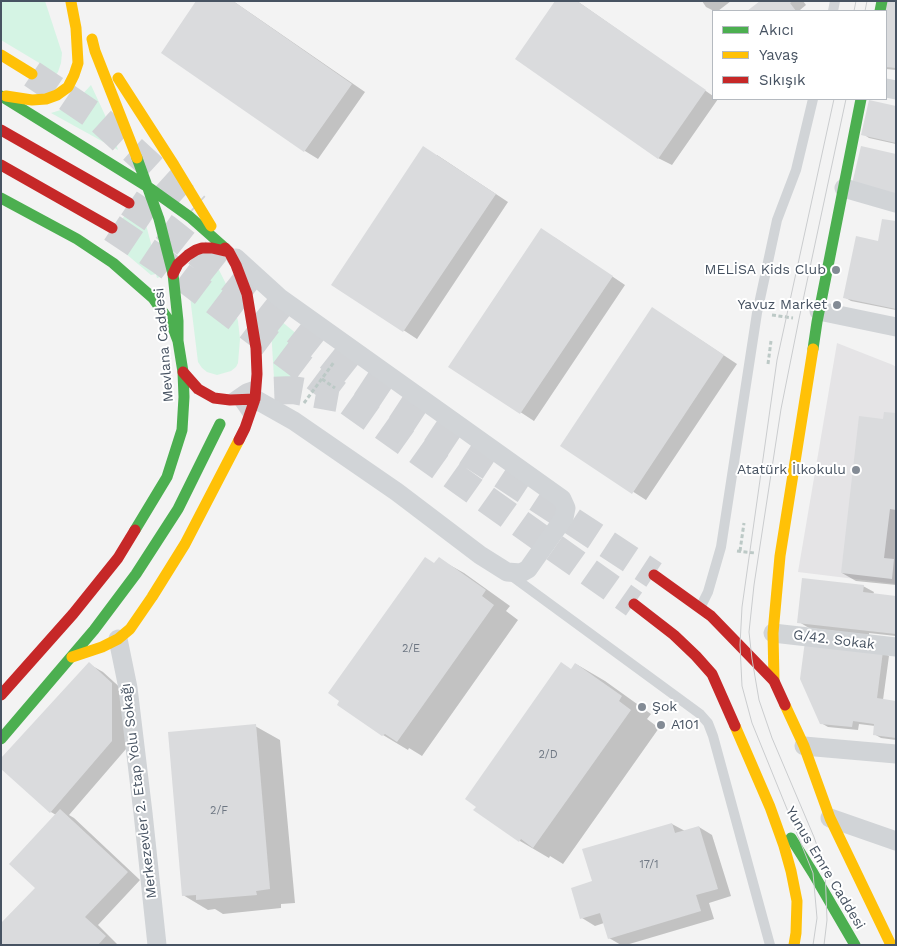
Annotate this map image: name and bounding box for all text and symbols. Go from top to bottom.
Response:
legend [712,10,887,100]
text: Akıcı [759,21,794,39]
text: Yavaş [759,46,799,64]
text: Sıkışık [759,71,805,89]
place label: MELİSA Kids Club [705,262,826,278]
marker: MELİSA Kids Club [830,264,842,276]
street label: Mevlana Caddesi [151,287,177,403]
place label: Yavuz Market [737,297,827,313]
marker: Yavuz Market [831,299,843,311]
place label: Atatürk İlkokulu [737,462,846,478]
marker: Atatürk İlkokulu [850,464,862,476]
street label: G/42. Sokak [792,627,876,653]
house number: 2/E [402,642,420,656]
street label: Merkezevler 2. Etap Yolu Sokağı [117,682,161,900]
place label: Şok [652,699,677,715]
marker: Şok [636,701,648,713]
place label: A101 [671,717,699,733]
marker: A101 [655,719,667,731]
house number: 2/D [538,748,558,762]
house number: 2/F [210,804,228,818]
street label: Yunus Emre Caddesi [782,804,868,932]
house number: 17/1 [640,858,658,872]

